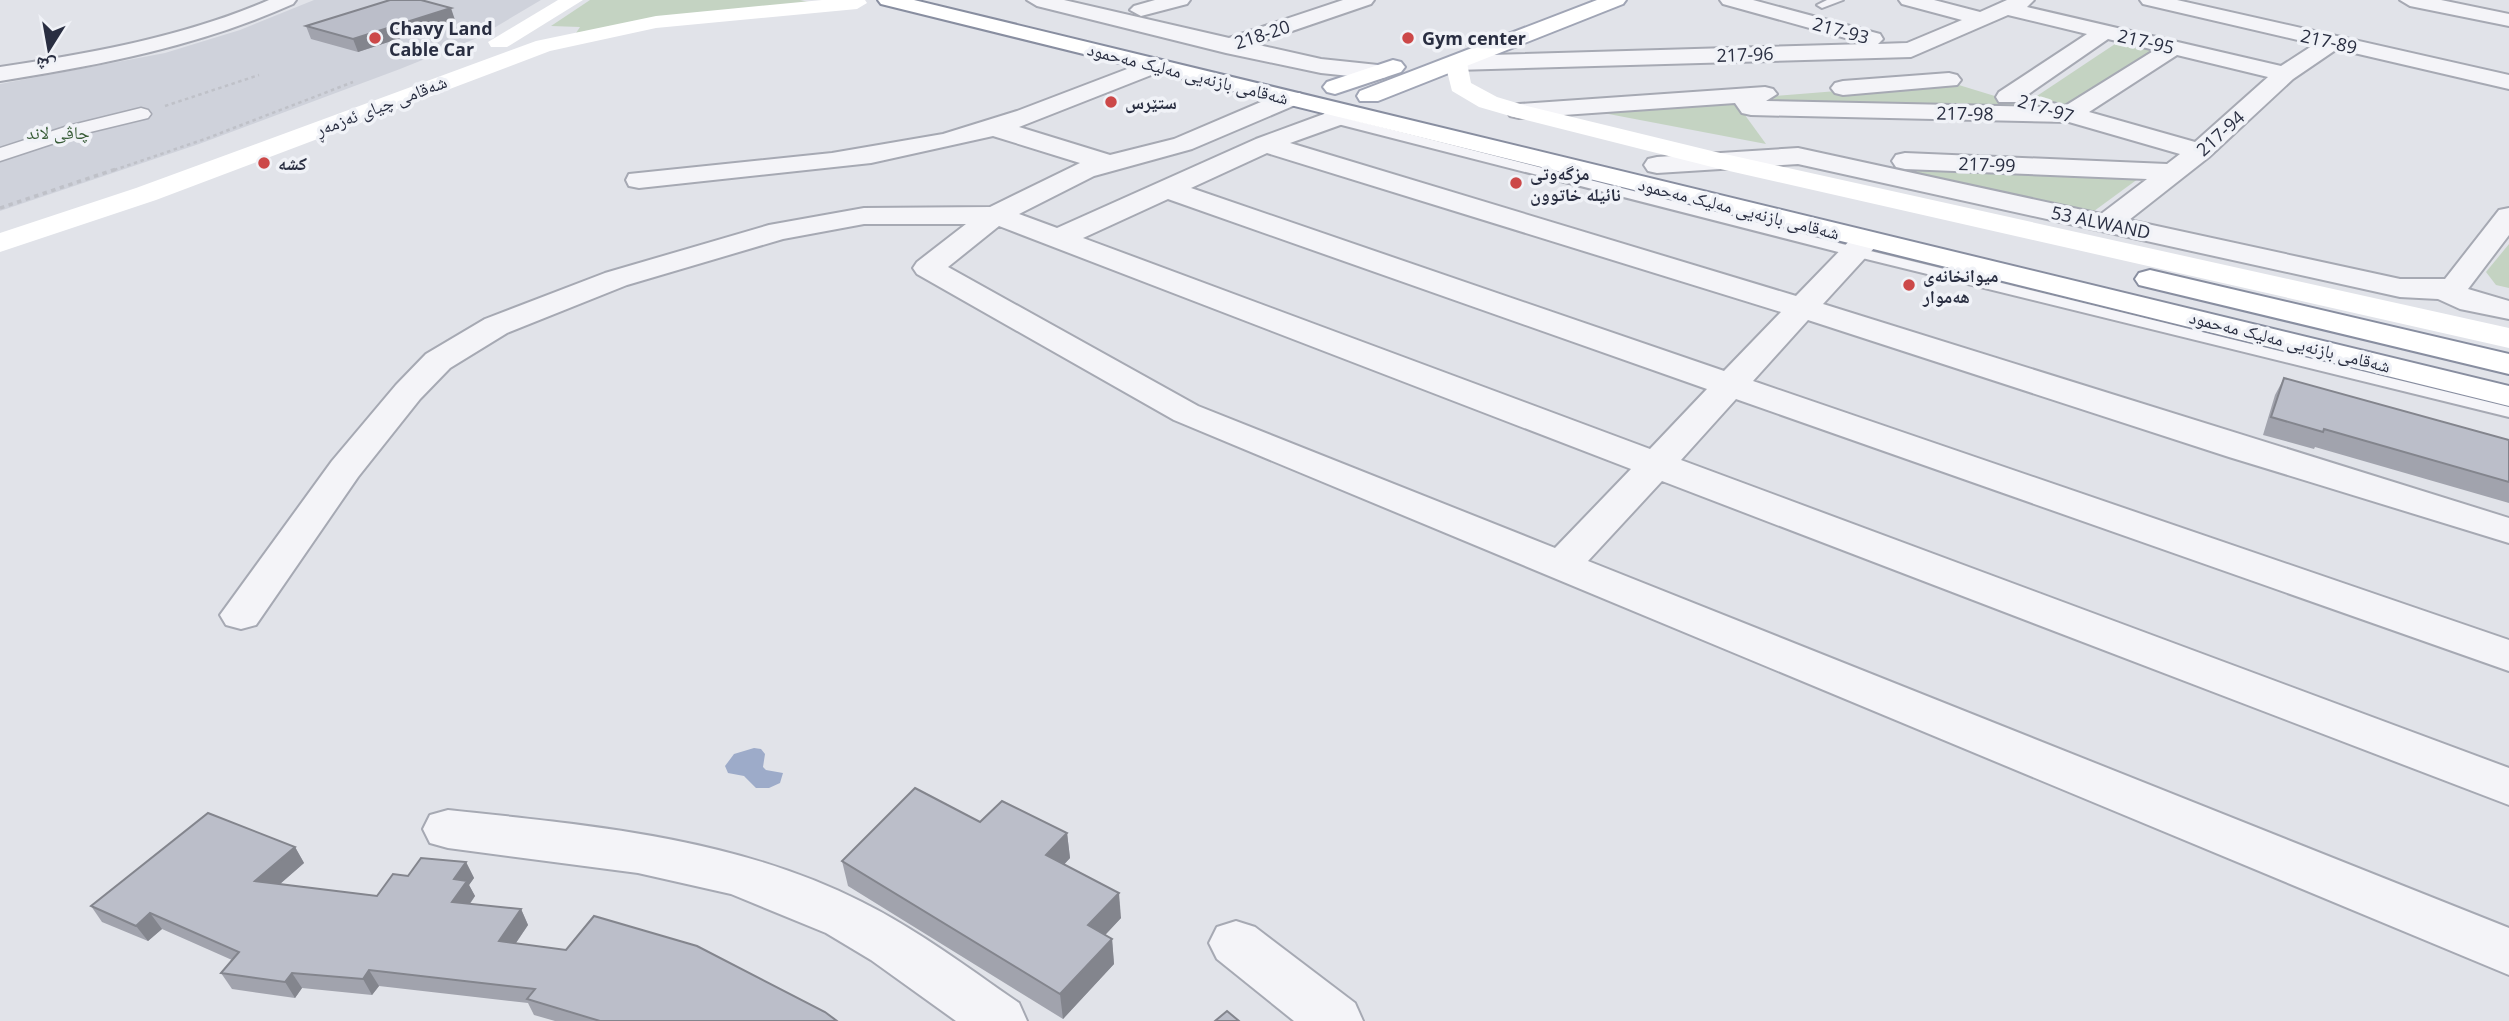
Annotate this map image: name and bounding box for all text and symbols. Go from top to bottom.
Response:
street label: 217-93 [1810,11,1872,49]
north arrow [14,14,84,84]
street label: 218-20 [1231,14,1293,54]
place label: Chavy Land Cable Car [389,16,493,61]
street label: 217-95 [2115,23,2177,59]
street label: 217-89 [2298,23,2360,59]
place label: Gym center [1422,26,1526,50]
marker: Chavy Land Cable Car [367,30,383,46]
marker: Gym center [1400,30,1416,46]
street label: شەقامی بازنەیی مەلیک مەحمود [1085,36,1291,110]
street label: 217-96 [1716,41,1774,67]
text: ش [33,51,58,80]
street label: شەقامی چیای ئەزمەڕ [311,69,451,144]
street label: 217-97 [2015,88,2077,128]
place label: ستێرس [1125,90,1177,114]
marker: ستێرس [1103,94,1119,110]
street label: 217-98 [1936,101,1994,125]
street label: 217-94 [2191,105,2249,161]
park label: چاڤی لاند [26,120,90,144]
place label: كشه [278,151,307,175]
street label: 217-99 [1958,151,2016,177]
marker: كشه [256,155,272,171]
place label: مزگەوتی نائیلە خاتوون [1530,161,1621,206]
street label: شەقامی بازنەیی مەلیک مەحمود [1636,171,1842,245]
marker: مزگەوتی نائیلە خاتوون [1508,175,1524,191]
street label: 53 ALWAND [2049,200,2153,244]
place label: میوانخانەی هەموار [1922,263,1999,308]
marker: میوانخانەی هەموار [1901,277,1917,293]
street label: شەقامی بازنەیی مەلیک مەحمود [2187,304,2393,378]

